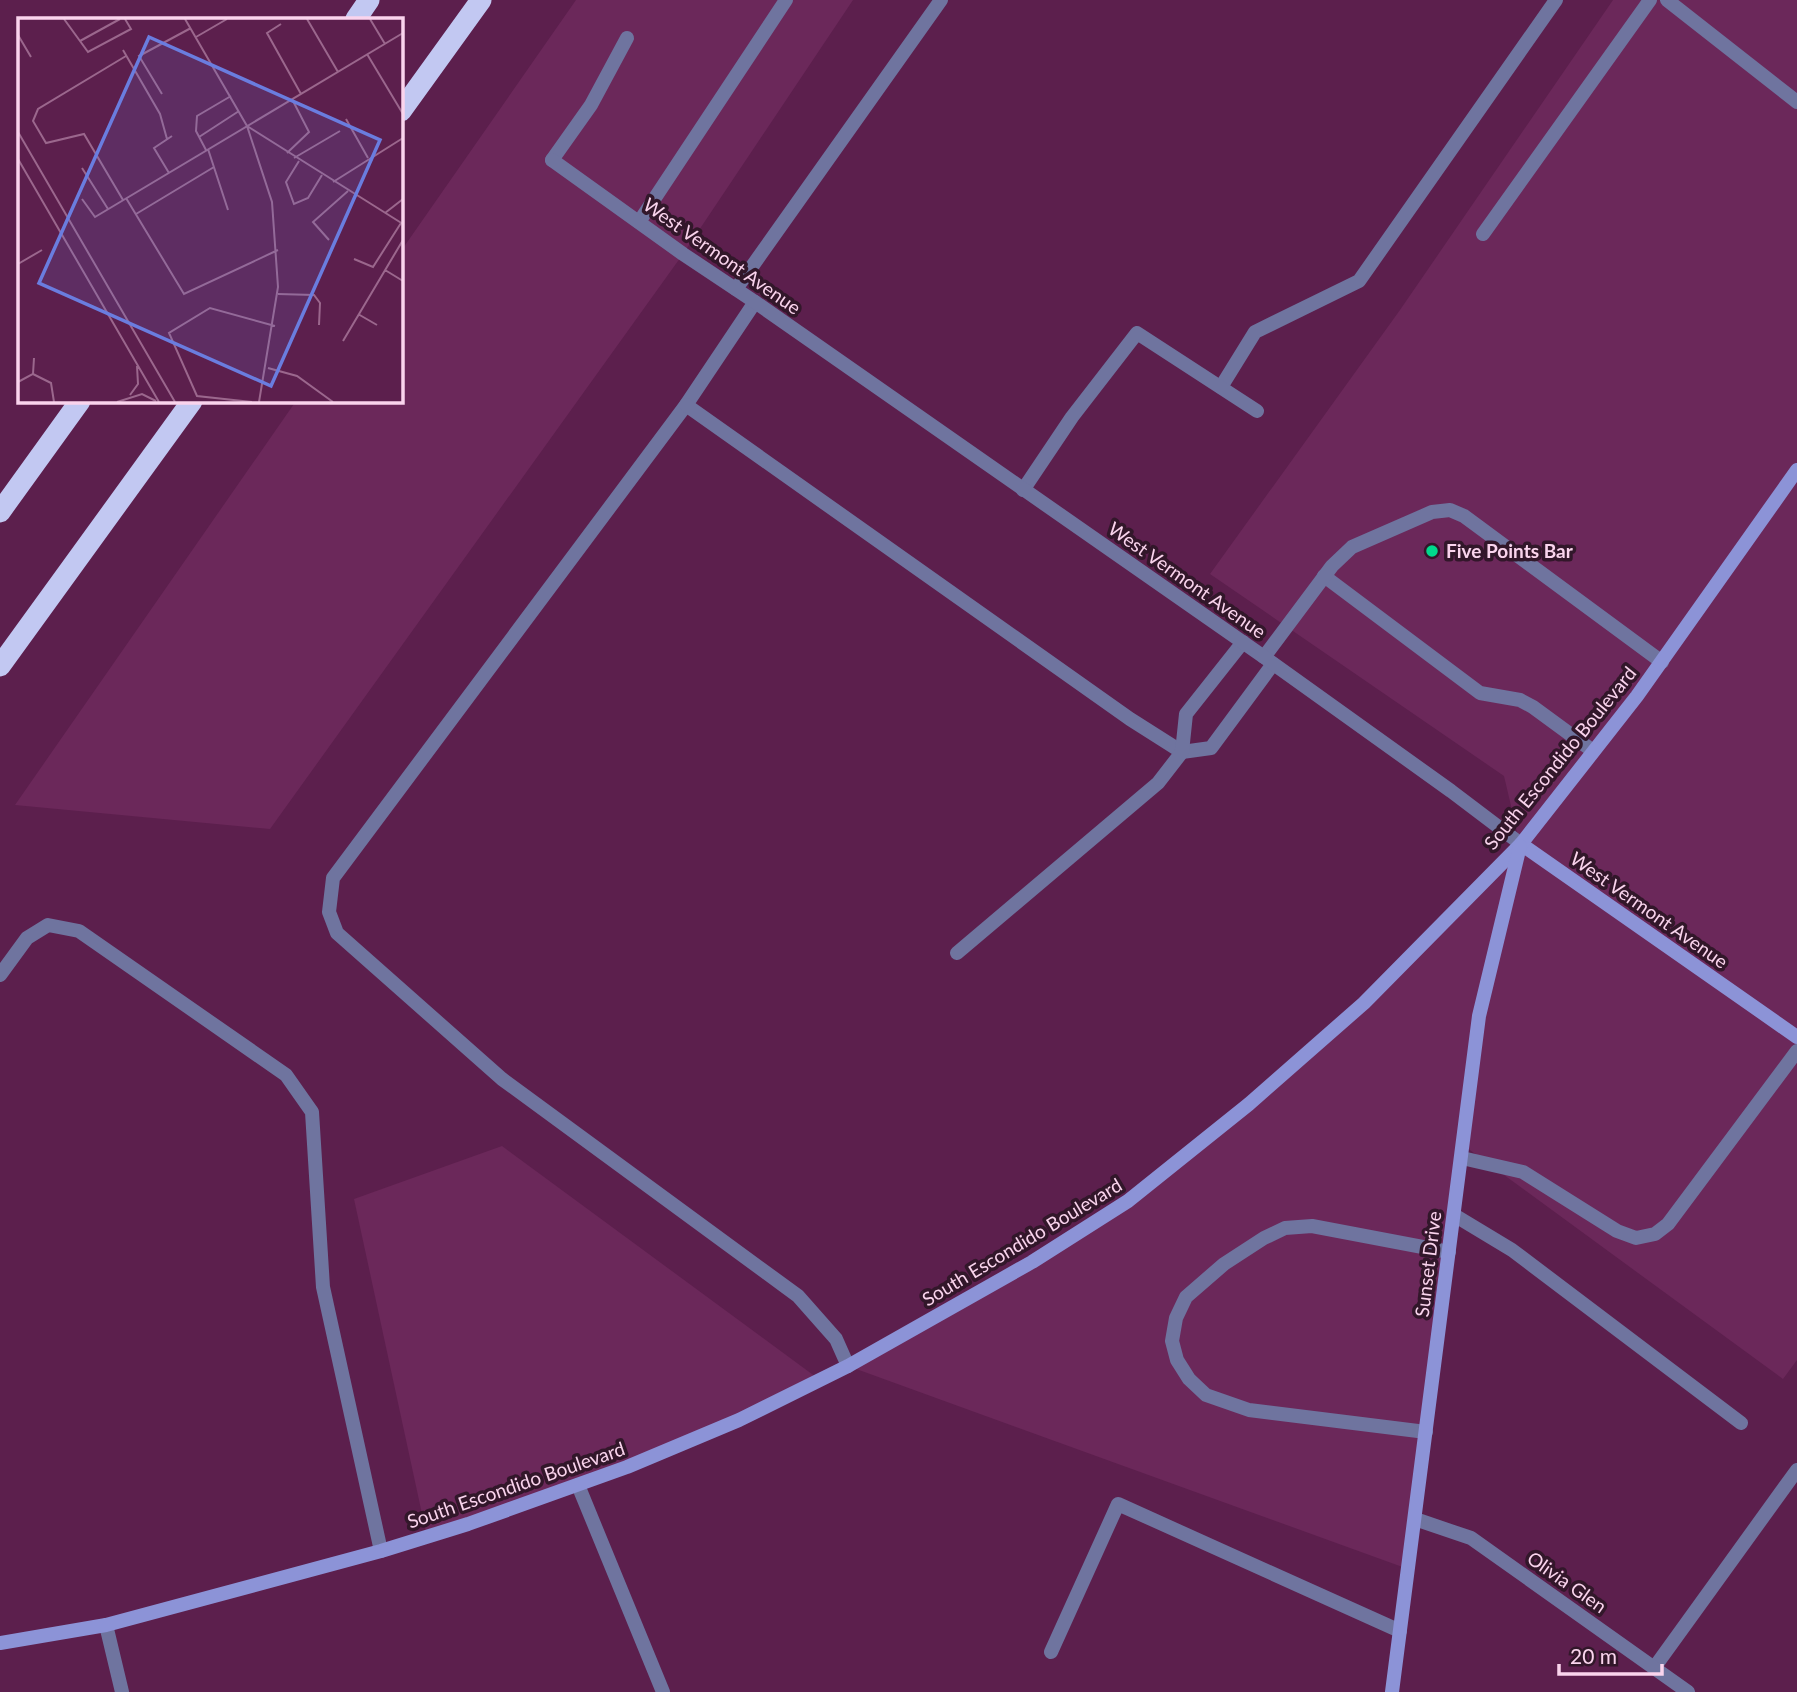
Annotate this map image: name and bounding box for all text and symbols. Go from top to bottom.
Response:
inset map [18,18,402,402]
street label: West Vermont Avenue [639,193,805,319]
street label: West Vermont Avenue [1104,517,1270,643]
place label: Five Points Bar [1446,539,1574,562]
marker: Five Points Bar [1424,543,1440,559]
street label: South Escondido Boulevard [1479,662,1641,854]
street label: West Vermont Avenue [1566,847,1732,973]
street label: South Escondido Boulevard [918,1173,1126,1310]
street label: Sunset Drive [1410,1210,1445,1318]
street label: South Escondido Boulevard [404,1436,628,1533]
street label: Olivia Glen [1523,1546,1611,1617]
scale bar [1559,1632,1662,1676]
text: 20 m [1570,1643,1617,1668]

